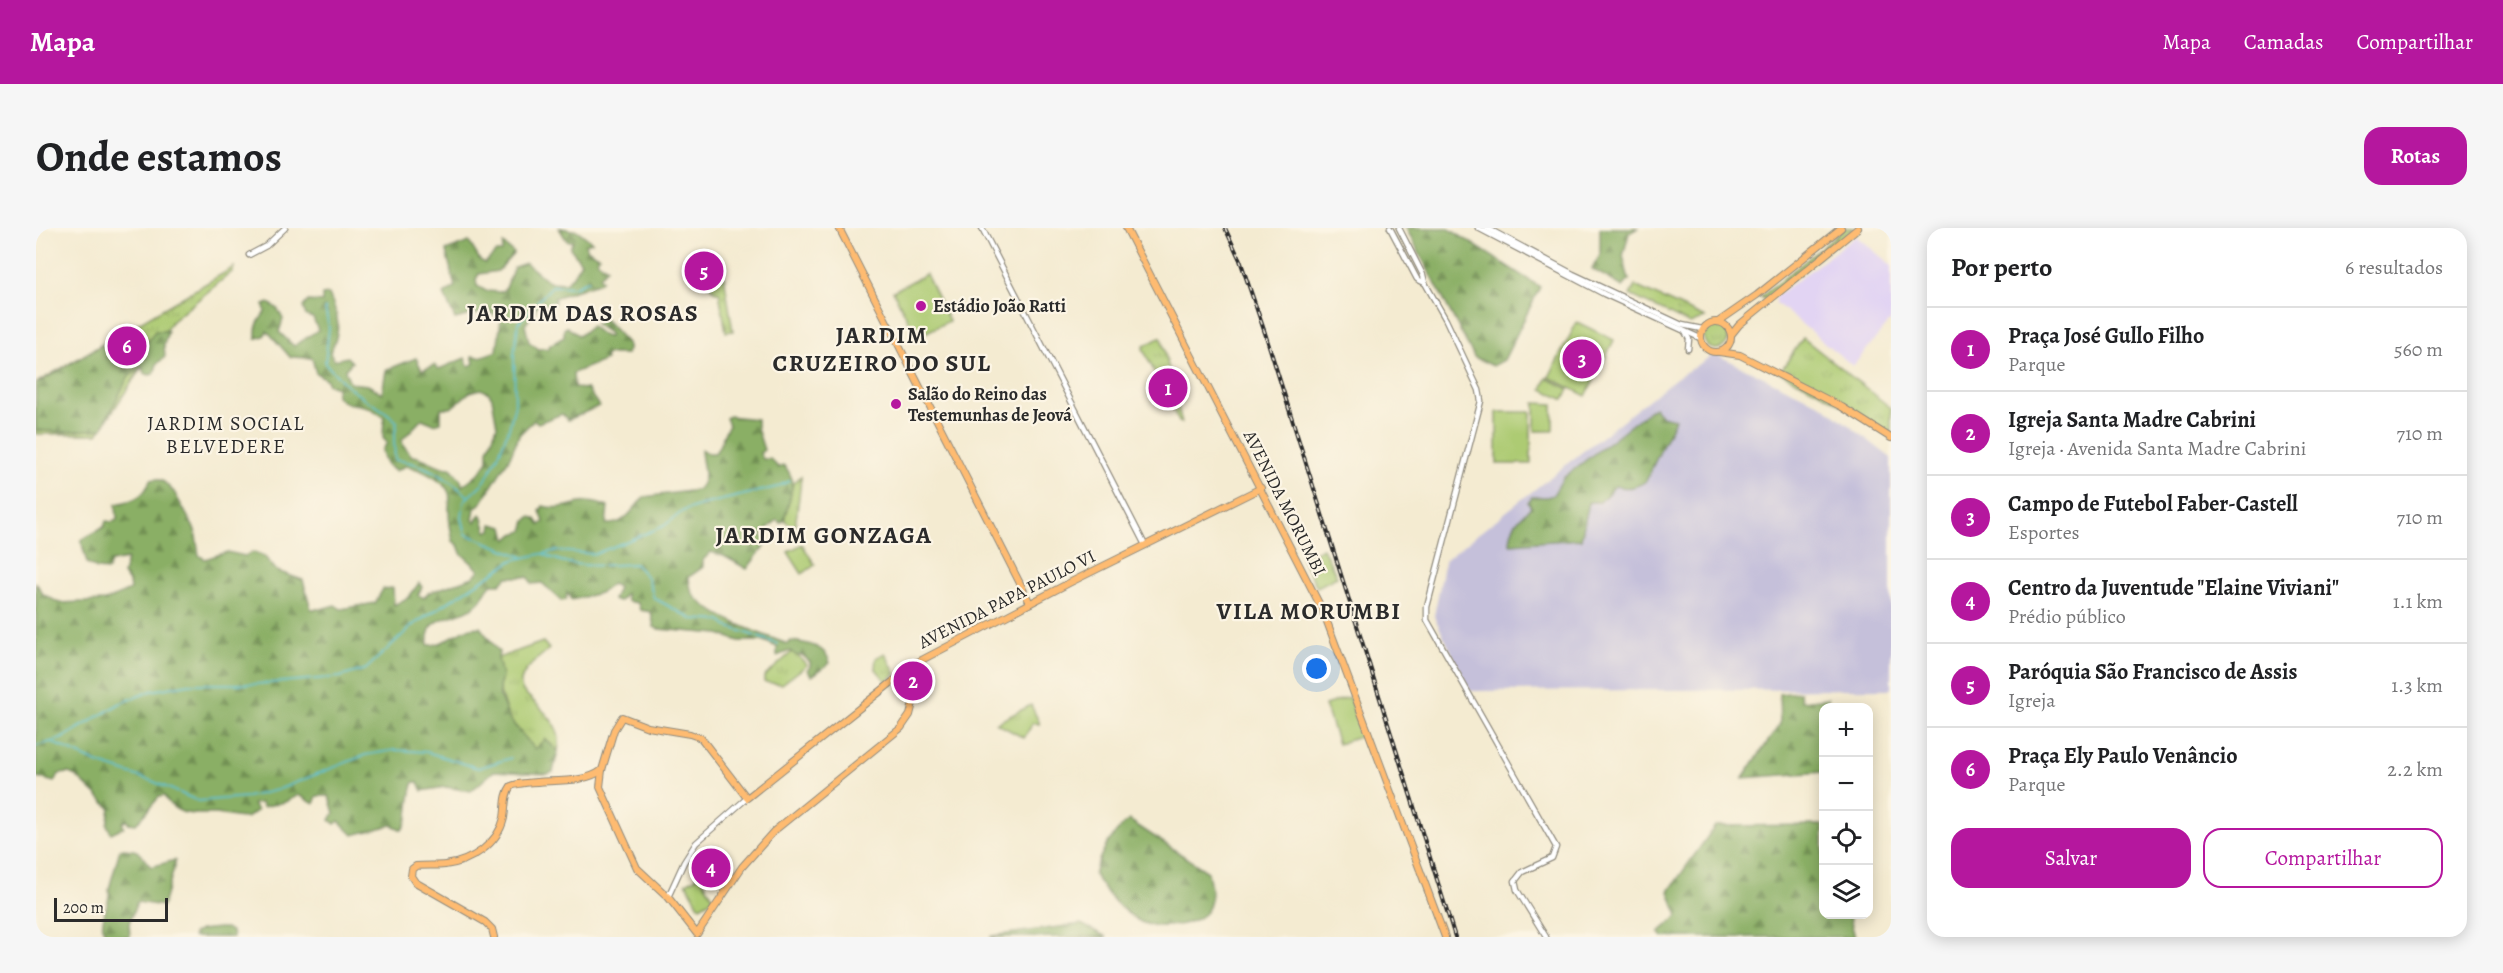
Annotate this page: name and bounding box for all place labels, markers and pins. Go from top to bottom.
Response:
pin: 5 [684,248,724,294]
place label: Estádio João Ratti [933,294,1066,318]
marker: Estádio João Ratti [914,299,928,313]
pin: 6 [108,324,146,368]
pin: 3 [1562,336,1602,382]
pin: 1 [1148,366,1188,410]
place label: Salão do Reino das Testemunhas de Jeová [908,382,1072,427]
marker: Salão do Reino das Testemunhas de Jeová [889,397,903,411]
pin: 2 [894,658,932,704]
pin: 4 [692,846,730,890]

